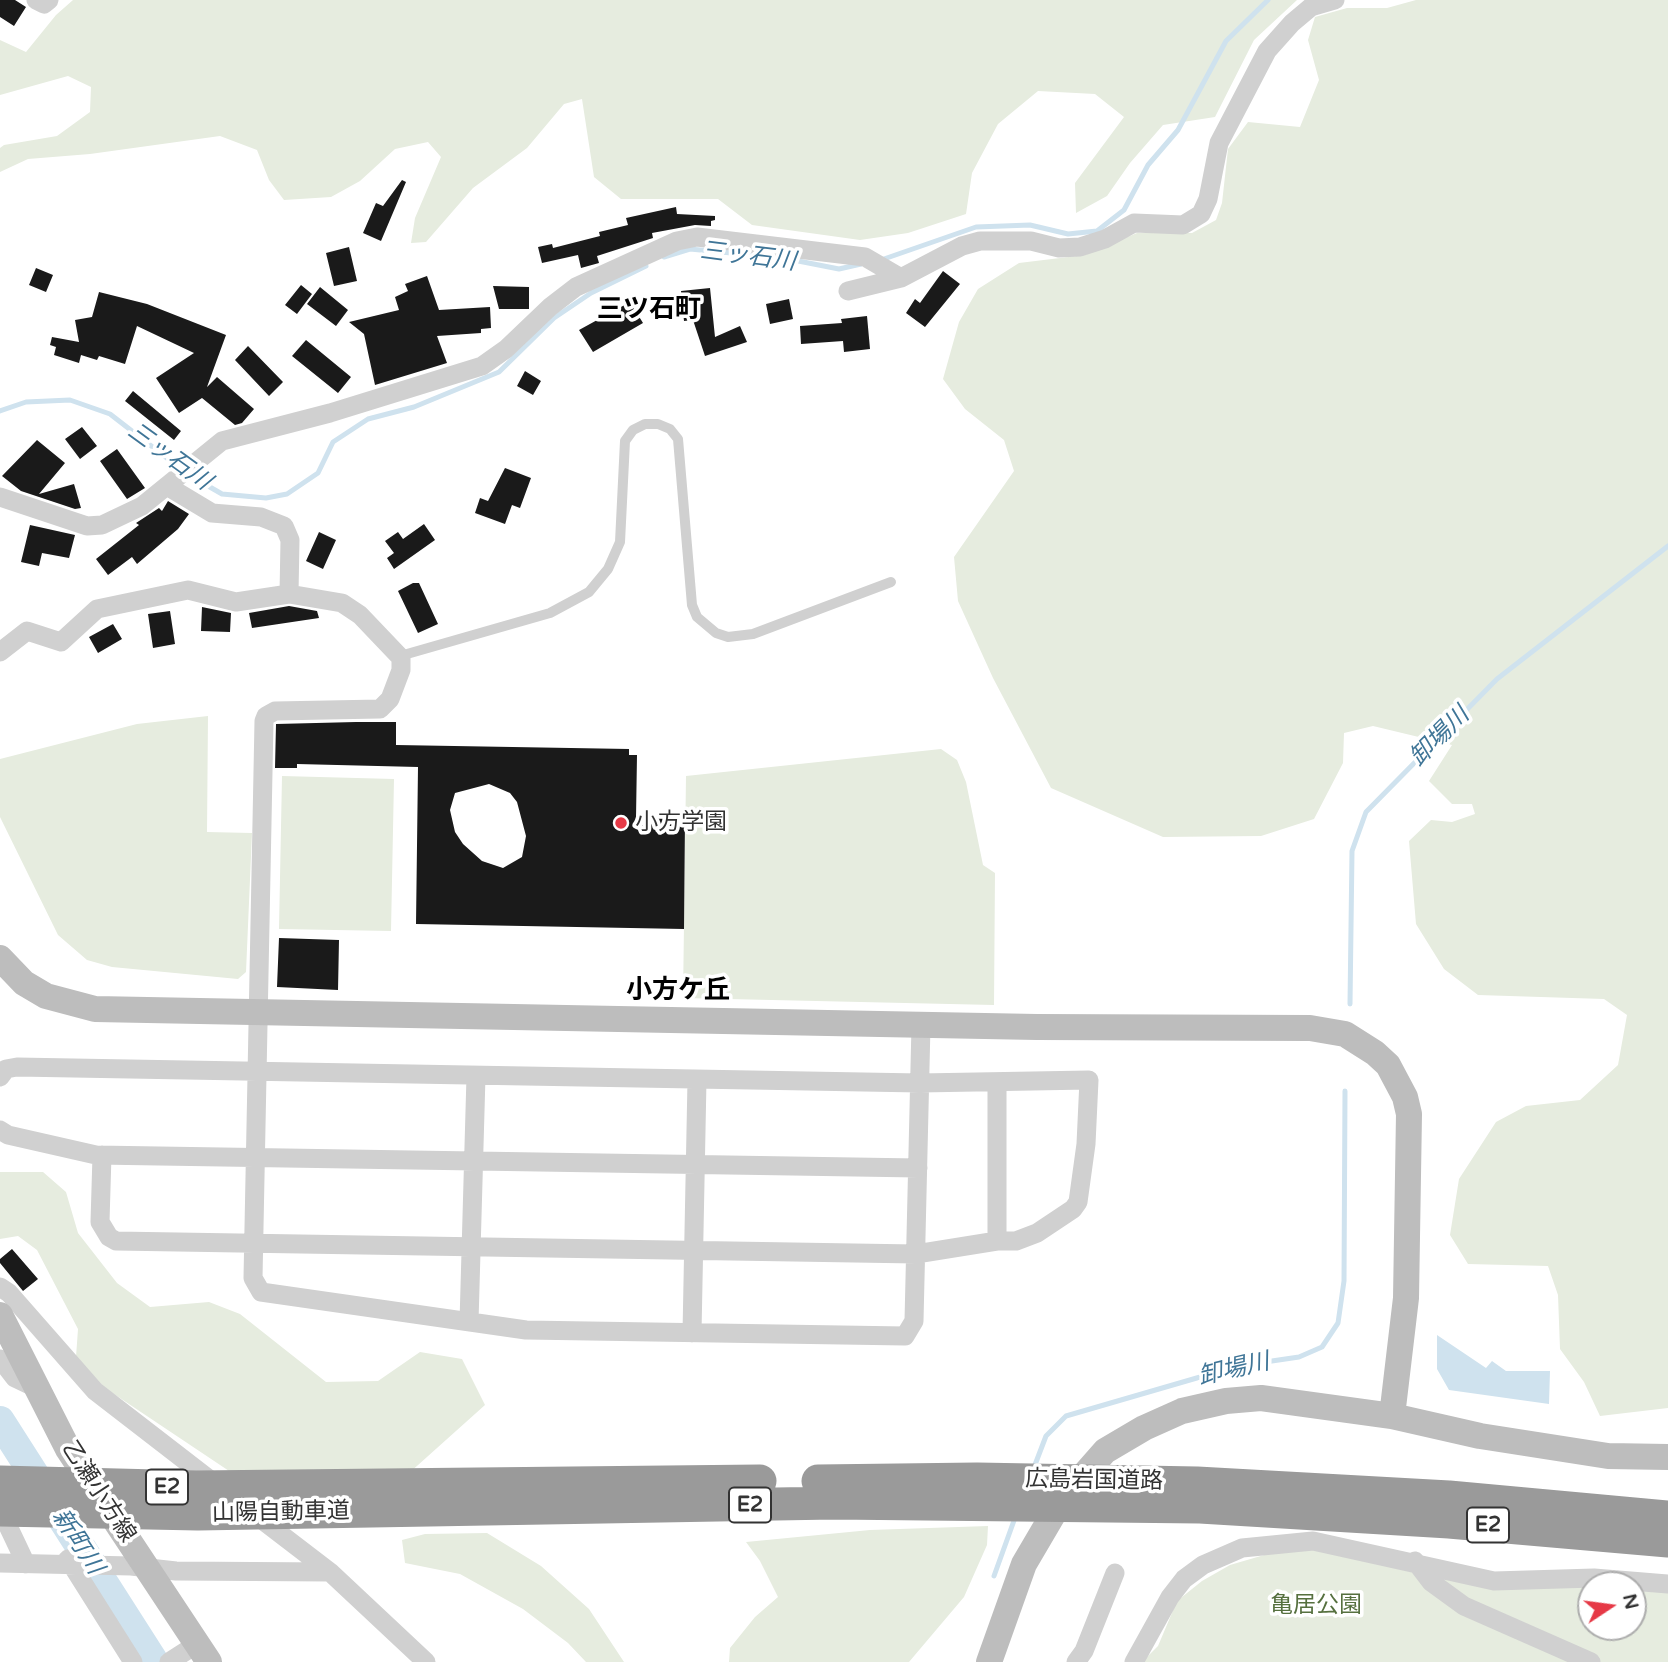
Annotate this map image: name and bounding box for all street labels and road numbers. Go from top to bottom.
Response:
street label: 乙瀬小方線 [55,1436,141,1548]
street label: 広島岩国道路 [1025,1466,1163,1496]
road number: E2 [146,1470,188,1504]
road number: E2 [729,1488,771,1522]
street label: 山陽自動車道 [212,1498,350,1528]
road number: E2 [1467,1508,1509,1542]

